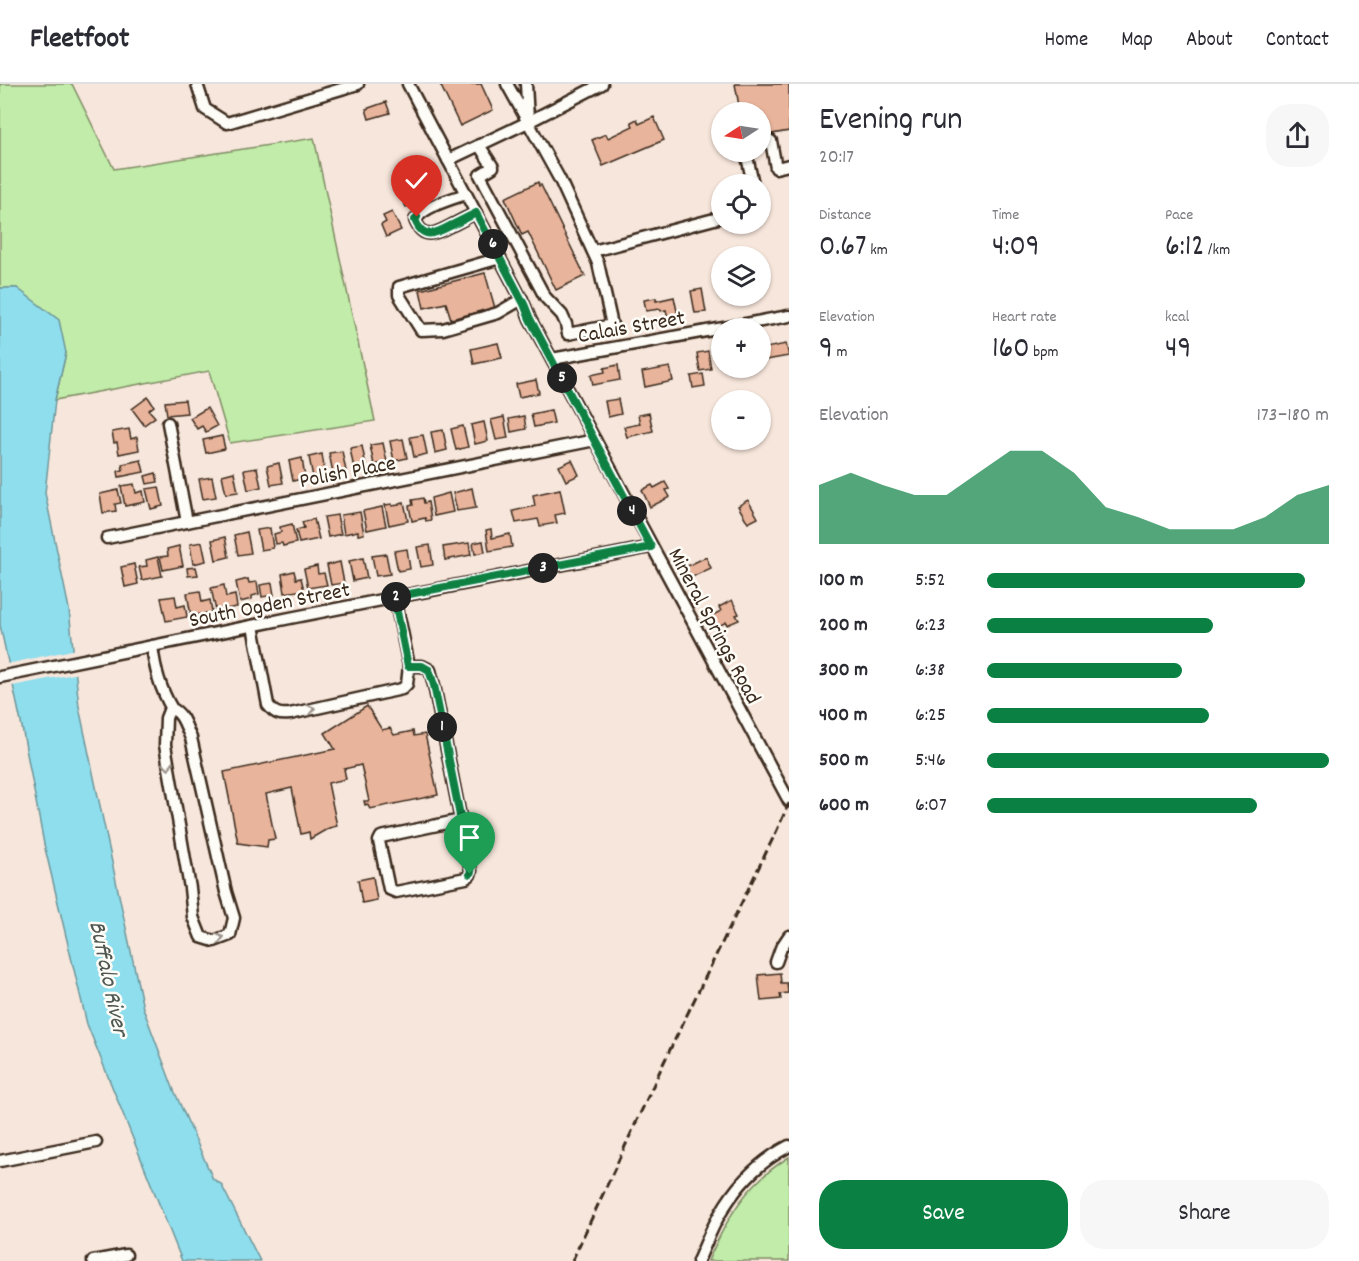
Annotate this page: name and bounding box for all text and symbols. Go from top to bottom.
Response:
text: Fleetfoot [30,21,129,61]
text: Home [1044,26,1088,56]
text: Map [1121,26,1153,56]
text: About [1186,26,1233,56]
text: Contact [1266,26,1329,56]
text: Evening run [819,98,963,145]
north arrow [711,102,771,162]
map controls [711,102,771,450]
button: share [1266,104,1329,167]
text: 20:17 [819,144,854,172]
pin [391,155,442,217]
icon: check [400,164,433,197]
button: locate [711,174,771,234]
text: Distance [819,204,871,227]
text: Time [992,204,1019,227]
text: Pace [1165,204,1193,227]
text: 0.67 [819,227,867,270]
text: 4:09 [992,227,1040,270]
text: 6:12 [1165,227,1204,270]
pin: 6 [478,229,508,259]
text: 6 [489,232,497,255]
text: km [867,239,888,262]
text: /km [1204,239,1230,262]
button: layers [711,246,771,306]
street label: Calais Street [575,304,688,353]
text: Elevation [819,306,875,329]
text: Heart rate [992,306,1057,329]
text: kcal [1165,306,1189,329]
button: + [711,318,771,378]
text: 9 [819,329,833,372]
text: 160 [992,329,1030,372]
text: 49 [1165,329,1191,372]
text: m [833,341,847,364]
text: bpm [1030,341,1059,364]
pin: 5 [547,363,577,393]
text: 5 [558,366,566,389]
button: − [711,390,771,450]
text: Elevation [819,402,889,430]
text: 173–180 m [1257,402,1329,430]
street label: Polish Place [297,449,398,498]
pin: 4 [617,496,647,526]
text: 4 [629,499,635,522]
street label: Mineral Springs Road [659,543,767,710]
pin: 3 [528,553,558,583]
text: 3 [539,556,547,579]
text: 100 m [819,567,864,595]
text: 5:52 [915,567,946,595]
street label: South Ogden Street [187,576,353,637]
pin: 2 [381,582,411,612]
text: 2 [393,585,400,608]
text: 200 m [819,612,868,640]
text: 6:23 [915,612,946,640]
text: 300 m [819,657,868,685]
text: 6:38 [915,657,945,685]
text: 400 m [819,702,867,730]
text: 6:25 [915,702,946,730]
one-way arrow [306,704,316,717]
pin: 1 [427,712,457,742]
text: 1 [440,715,444,738]
text: 500 m [819,747,868,775]
text: 5:46 [915,747,946,775]
one-way arrow [162,761,174,770]
text: 600 m [819,792,869,820]
text: 6:07 [915,792,947,820]
pin [444,812,495,874]
icon: arrive [453,821,486,854]
water label: Buffalo River [78,918,136,1042]
one-way arrow [215,932,225,945]
button: Save [819,1180,1068,1249]
button: Share [1080,1180,1329,1249]

